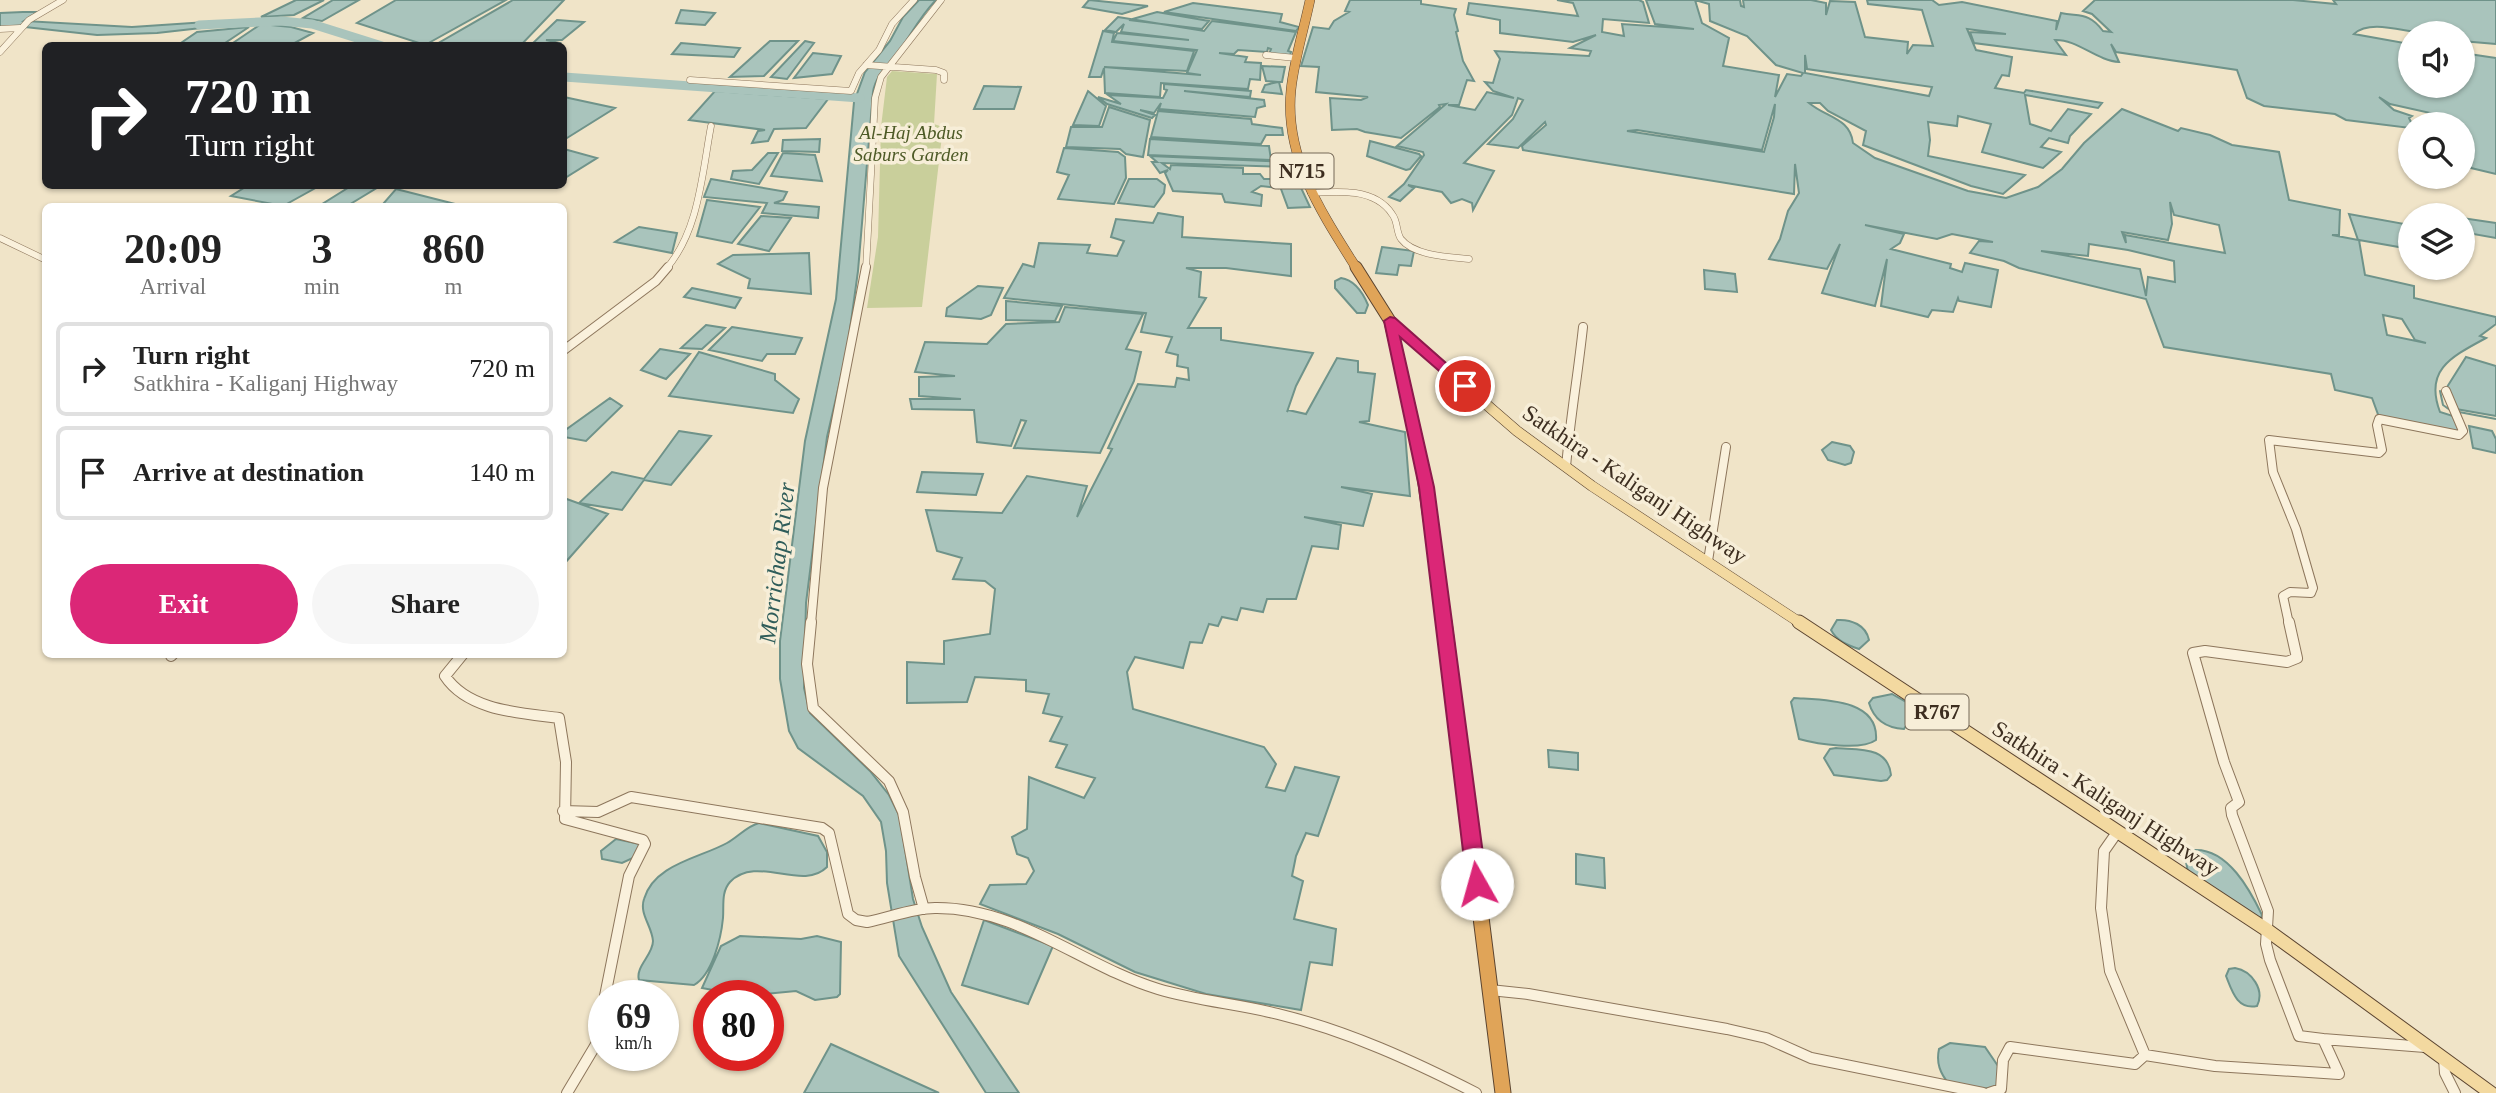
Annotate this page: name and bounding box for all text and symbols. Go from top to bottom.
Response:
map controls [2398,21,2475,280]
button: sound [2398,21,2475,98]
text: 720 m [185,69,312,124]
icon: right [70,70,161,161]
button: search [2398,112,2475,189]
park label: Al-Haj Abdus Saburs Garden [854,122,968,165]
text: Turn right [185,127,315,163]
road number: N715 [1270,154,1334,188]
button: layers [2398,203,2475,280]
text: 20:09 [124,226,222,272]
text: 3 [311,226,332,272]
text: 860 [422,226,485,272]
text: Arrival [140,274,206,299]
text: min [304,274,340,299]
text: m [444,274,462,299]
text: Turn right [133,341,250,370]
icon: right [74,350,112,388]
text: 720 m [469,354,535,383]
pin [1435,356,1495,416]
icon: arrive [1446,367,1484,405]
text: Satkhira - Kaliganj Highway [133,371,398,396]
street label: Satkhira - Kaliganj Highway [1518,400,1752,569]
icon: arrive [74,454,112,492]
text: Arrive at destination [133,458,364,487]
text: 140 m [469,458,535,487]
water label: Morrichap River [754,480,800,646]
button: Exit [70,564,298,644]
button: Share [312,564,539,644]
road number: R767 [1906,694,1968,730]
street label: Satkhira - Kaliganj Highway [1988,716,2224,881]
position arrow [1440,847,1514,921]
speed limit sign: 80 [693,980,784,1071]
text: 69 [616,997,651,1036]
text: km/h [615,1033,652,1053]

